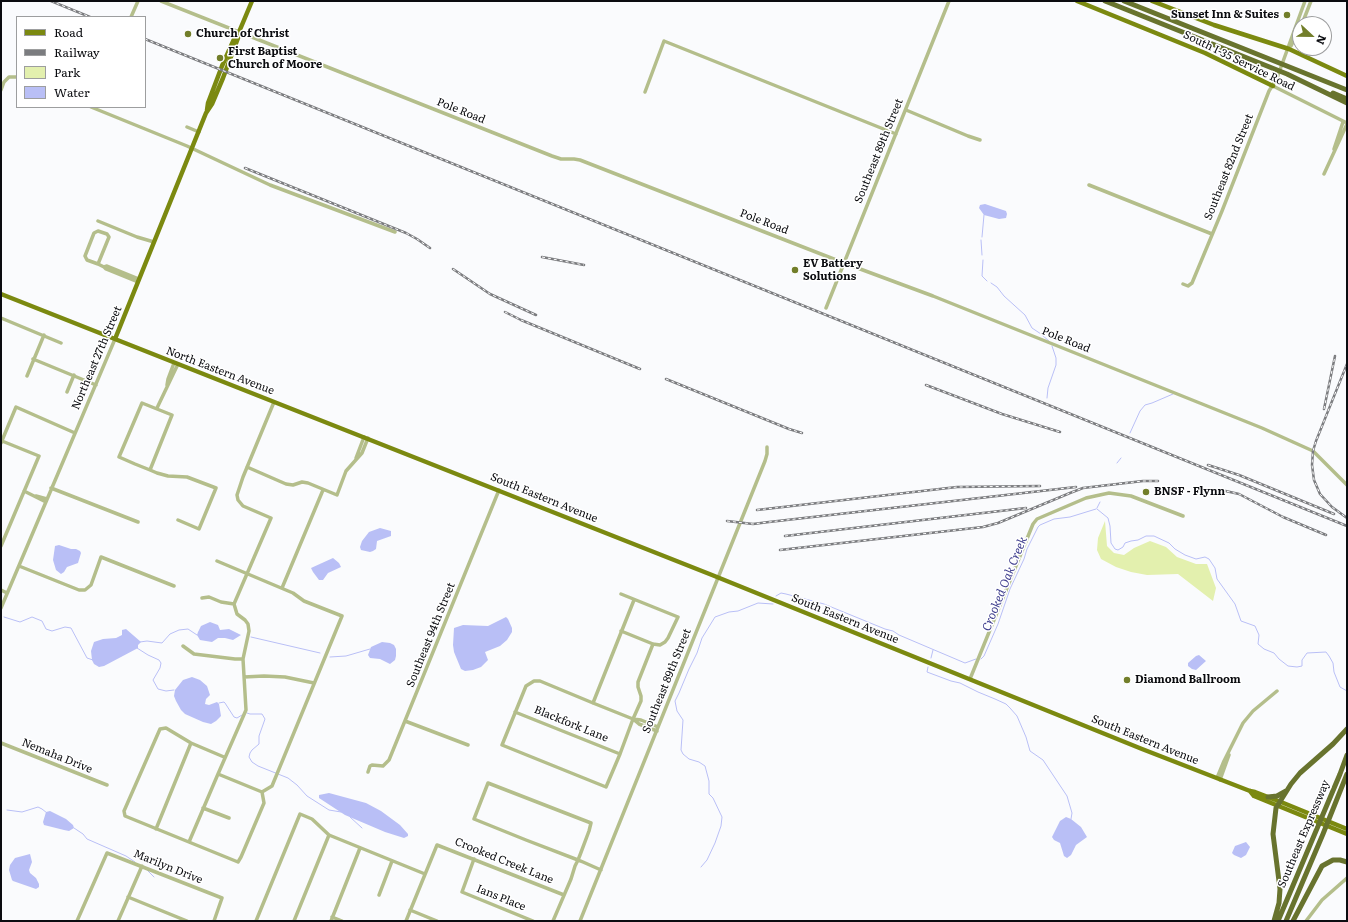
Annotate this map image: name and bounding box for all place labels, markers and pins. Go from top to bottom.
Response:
place label: Sunset Inn & Suites [1171,8,1279,22]
marker: Sunset Inn & Suites [1282,10,1292,20]
place label: Church of Christ [196,27,289,41]
marker: Church of Christ [183,29,193,39]
place label: First Baptist Church of Moore [228,45,322,71]
marker: First Baptist Church of Moore [215,53,225,63]
place label: EV Battery Solutions [803,257,863,283]
marker: EV Battery Solutions [790,265,800,275]
place label: BNSF - Flynn [1154,485,1225,499]
marker: BNSF - Flynn [1141,487,1151,497]
place label: Diamond Ballroom [1135,673,1241,687]
marker: Diamond Ballroom [1122,675,1132,685]

